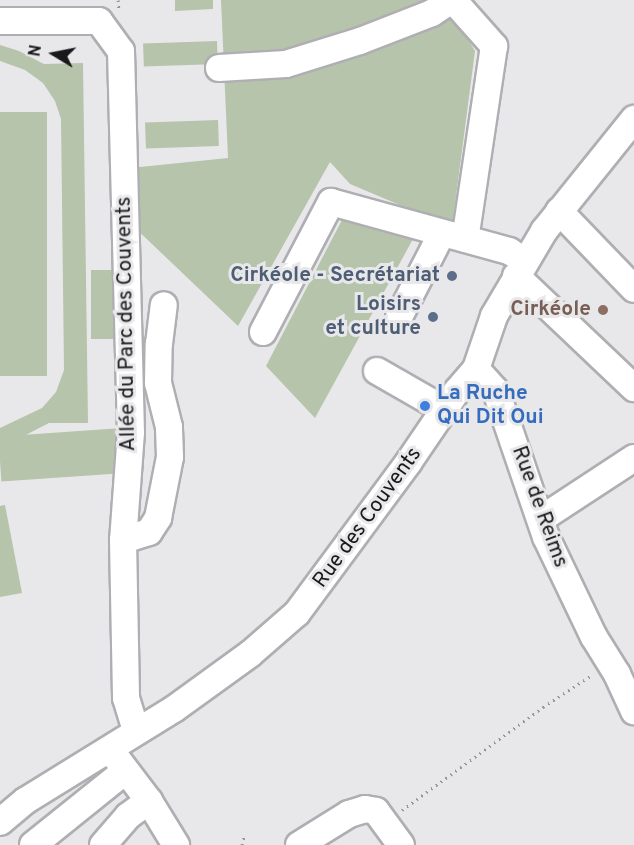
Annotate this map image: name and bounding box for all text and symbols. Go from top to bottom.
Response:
north arrow [24,24,84,84]
text: N [25,43,47,58]
street label: Allée du Parc des Couvents [112,196,142,452]
place label: Cirkéole - Secrétariat [230,263,440,289]
marker: Cirkéole - Secrétariat [445,269,459,283]
place label: Loisirs et culture [325,292,421,342]
place label: Cirkéole [510,297,591,323]
marker: Cirkéole [596,303,610,317]
marker: Loisirs et culture [426,310,440,324]
place label: La Ruche Qui Dit Oui [437,381,544,431]
marker: La Ruche Qui Dit Oui [418,399,432,413]
street label: Rue des Couvents [308,443,428,593]
street label: Rue de Reims [505,443,573,571]

